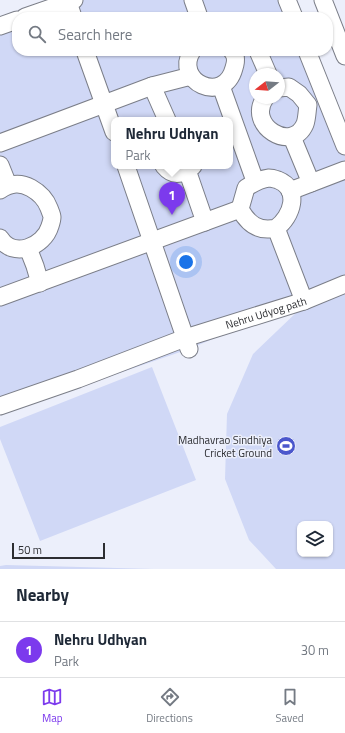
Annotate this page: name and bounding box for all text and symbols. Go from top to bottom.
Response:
search box [12,12,333,56]
icon: search [26,23,48,45]
text: Search here [58,23,132,46]
north arrow [249,68,285,104]
popup [111,117,233,169]
text: Nehru Udhyan [126,122,218,145]
text: Park [126,145,150,165]
pin: 1 [159,182,185,215]
your location [176,252,196,272]
street label: Nehru Udyog path [224,293,309,333]
place label: Madhavrao Sindhiya Cricket Ground [178,432,272,461]
sports icon: Madhavrao Sindhiya Cricket Ground [275,435,297,457]
map controls [297,521,333,557]
button: layers [297,521,333,557]
scale bar [12,541,105,560]
text: 50 m [18,542,42,558]
text: Nearby [16,582,69,608]
text: Nehru Udhyan [54,628,147,651]
text: 1 [25,640,33,660]
text: 30 m [301,640,329,660]
text: Park [54,651,79,671]
tab: Map [41,686,63,726]
tab: Directions [146,686,193,726]
tab: Saved [276,686,304,726]

